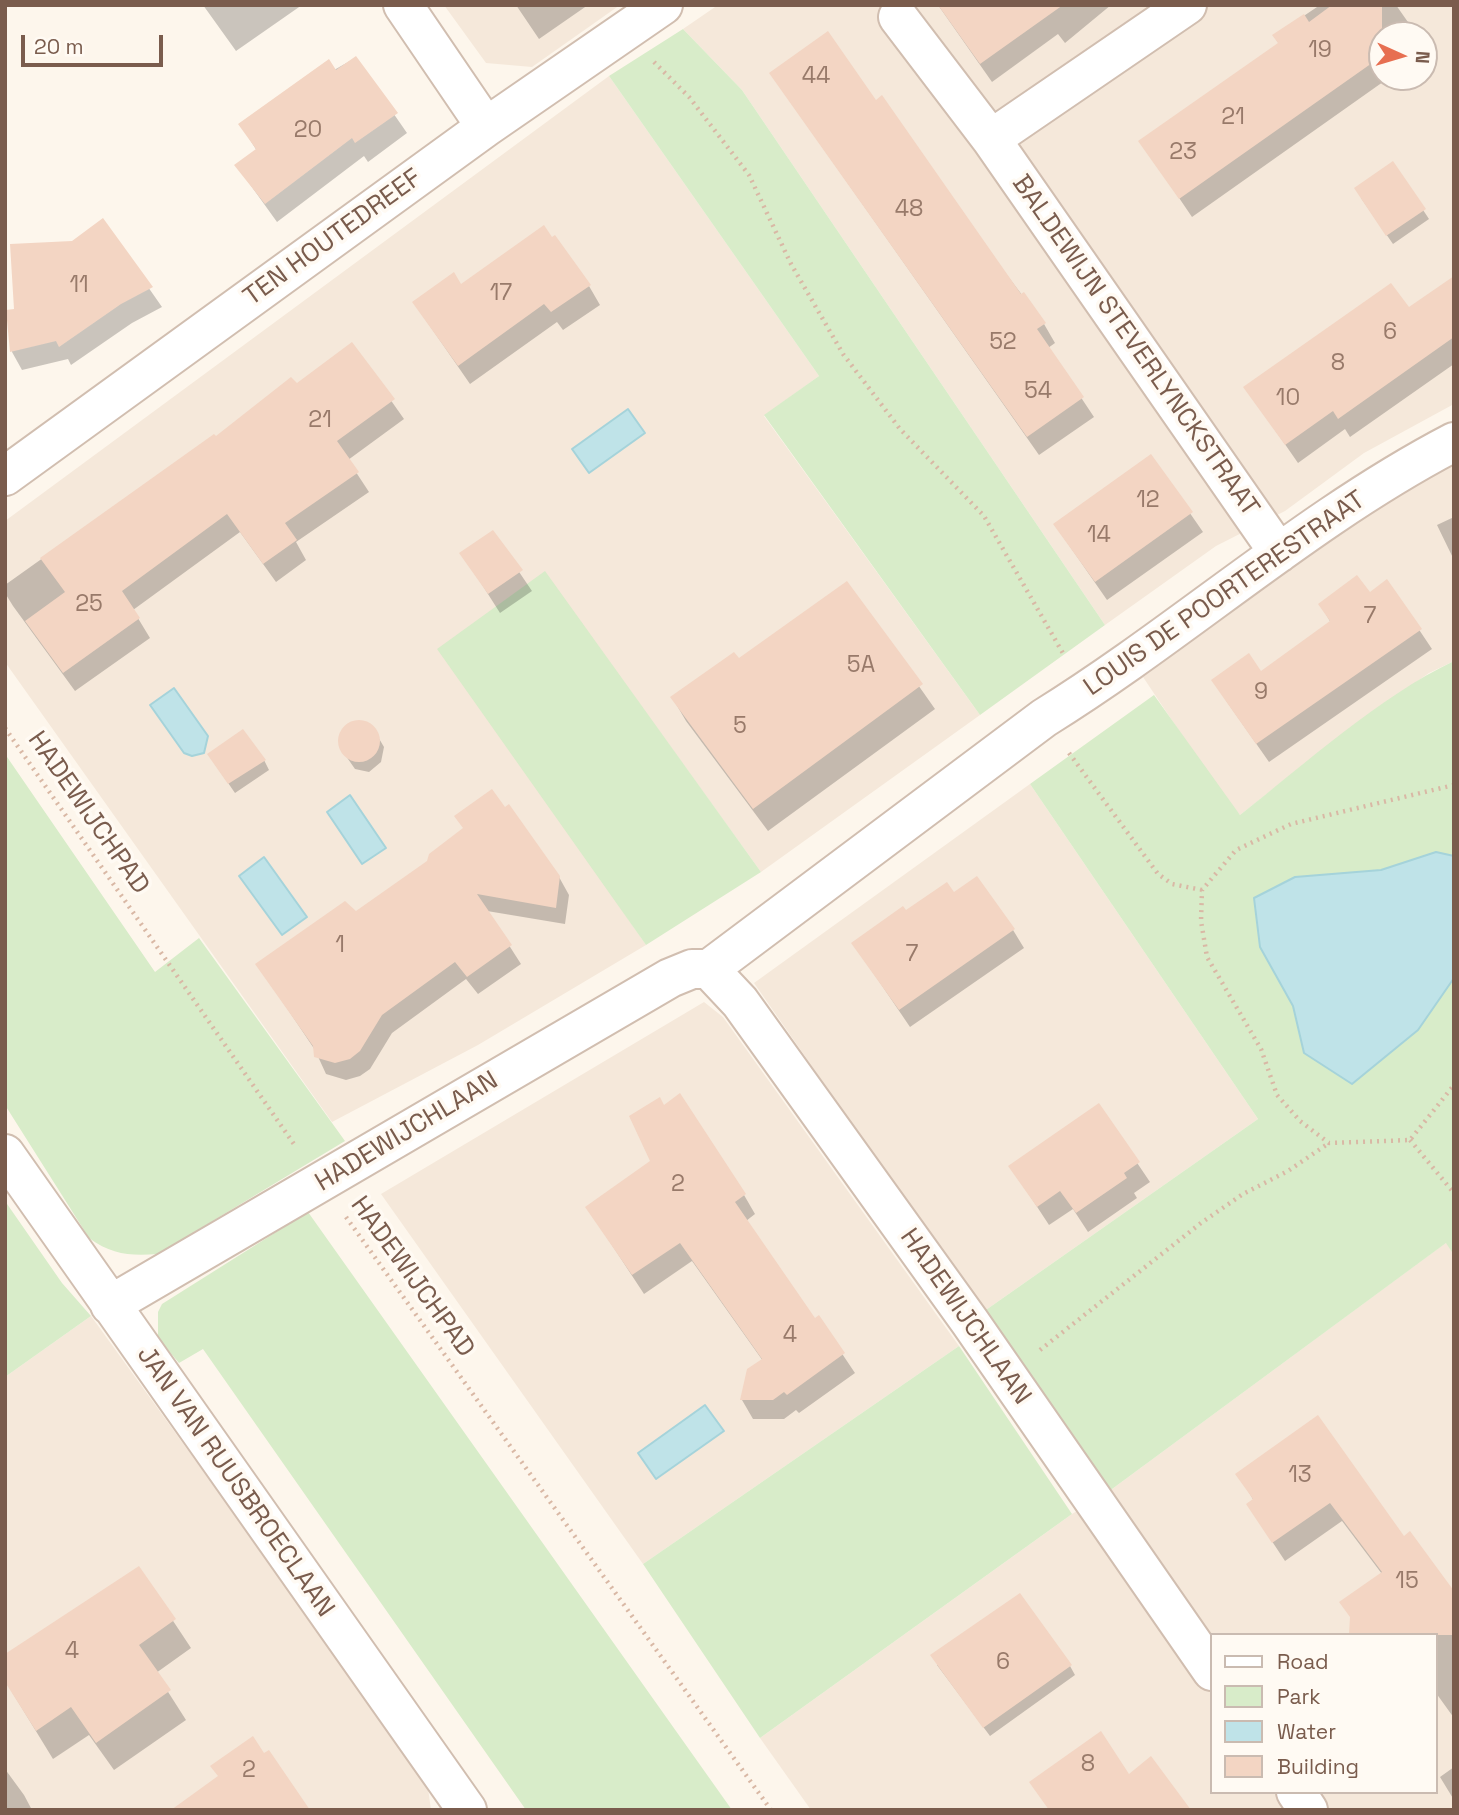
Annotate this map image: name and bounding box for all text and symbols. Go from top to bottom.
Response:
scale bar [24,21,166,65]
north arrow [1368,21,1438,91]
text: 20 m [34,33,84,60]
house number: 19 [1308,37,1332,65]
text: N [1410,50,1435,65]
house number: 44 [802,63,830,91]
house number: 21 [1221,104,1245,132]
house number: 20 [294,117,322,145]
house number: 23 [1169,139,1197,167]
street label: TEN HOUTEDREEF [238,163,428,313]
street label: BALDEWIJN STEVERLYNCKSTRAAT [1005,169,1265,523]
house number: 48 [895,196,923,224]
house number: 11 [69,272,89,300]
house number: 17 [490,280,512,308]
house number: 6 [1383,319,1397,347]
house number: 52 [989,329,1017,357]
house number: 8 [1331,350,1345,378]
house number: 54 [1024,378,1052,406]
house number: 10 [1276,385,1300,413]
house number: 21 [308,407,332,435]
street label: LOUIS DE POORTERESTRAAT [1078,485,1372,703]
house number: 12 [1136,487,1160,515]
house number: 14 [1087,522,1111,550]
house number: 25 [75,591,103,619]
house number: 7 [1364,603,1376,631]
house number: 5A [847,652,875,680]
house number: 9 [1254,679,1268,707]
house number: 5 [733,713,747,741]
street label: HADEWIJCHPAD [20,726,156,900]
house number: 1 [335,932,345,960]
house number: 7 [906,941,918,969]
street label: HADEWIJCHLAAN [310,1065,504,1199]
house number: 2 [671,1171,685,1199]
street label: HADEWIJCHPAD [343,1191,481,1363]
street label: HADEWIJCHLAAN [893,1223,1037,1411]
house number: 4 [783,1322,797,1350]
street label: JAN VAN RUUSBROECLAAN [129,1341,341,1623]
house number: 13 [1288,1462,1312,1490]
house number: 15 [1395,1568,1419,1596]
legend [1210,1633,1438,1794]
house number: 4 [65,1638,79,1666]
text: Road [1277,1648,1329,1675]
house number: 6 [996,1649,1010,1677]
text: Park [1277,1683,1321,1710]
text: Water [1277,1718,1336,1745]
house number: 8 [1081,1751,1095,1779]
text: Building [1277,1753,1359,1780]
house number: 2 [242,1757,256,1785]

